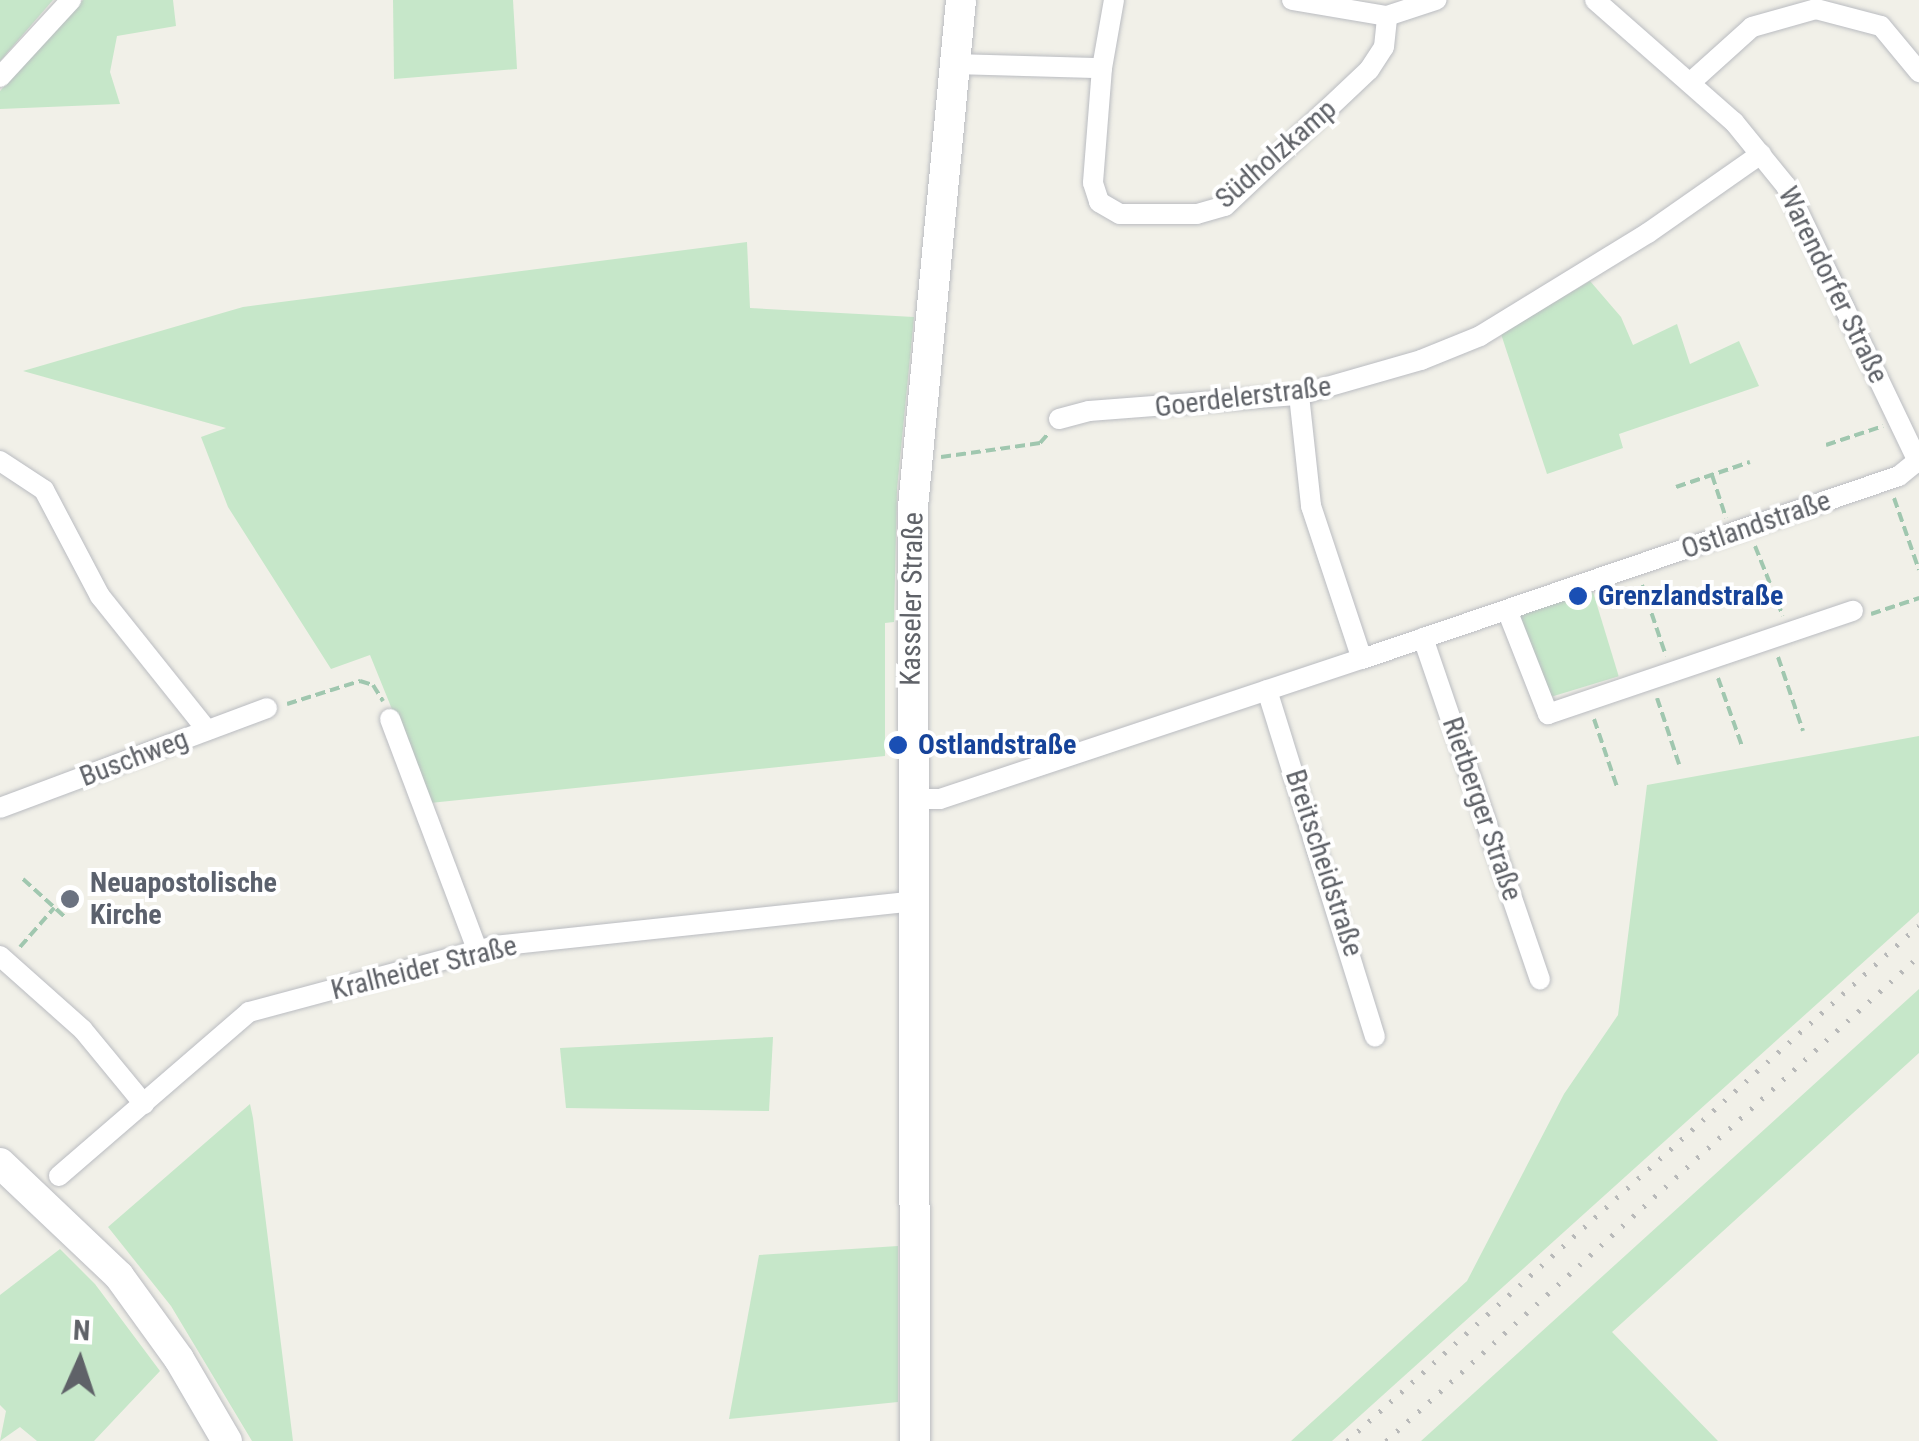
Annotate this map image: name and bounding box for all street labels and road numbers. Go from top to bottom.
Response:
street label: Südholzkamp [1209,92,1343,216]
street label: Warendorfer Straße [1771,181,1895,389]
street label: Goerdelerstraße [1153,370,1333,424]
street label: Ostlandstraße [1677,484,1835,566]
street label: Kasseler Straße [894,512,930,686]
street label: Rietberger Straße [1435,713,1529,905]
street label: Buschweg [75,722,193,794]
street label: Breitscheidstraße [1278,765,1370,961]
street label: Kralheider Straße [328,929,520,1007]

